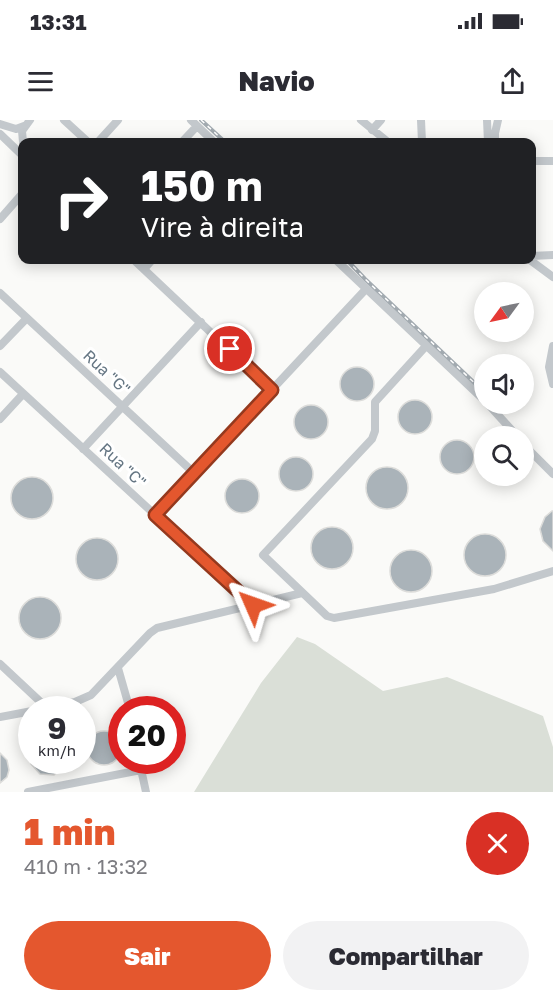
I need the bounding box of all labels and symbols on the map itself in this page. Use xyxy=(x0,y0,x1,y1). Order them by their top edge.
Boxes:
north arrow xyxy=(474,282,534,342)
pin xyxy=(204,323,255,374)
street label: Rua "G" xyxy=(79,345,135,399)
street label: Rua "C" xyxy=(95,438,151,492)
position arrow xyxy=(221,573,285,637)
speed limit sign: 20 xyxy=(108,696,186,774)

